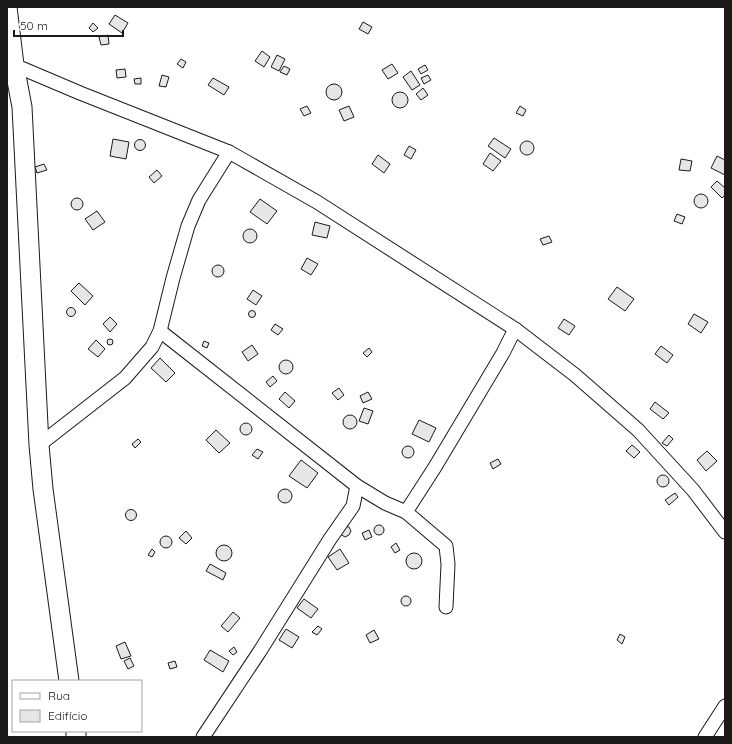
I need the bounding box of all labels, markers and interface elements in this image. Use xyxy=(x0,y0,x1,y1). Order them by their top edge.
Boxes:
scale bar xyxy=(14,12,123,38)
text: 50 m xyxy=(20,18,48,33)
legend xyxy=(12,680,142,732)
text: Rua xyxy=(48,688,70,703)
text: Edifício xyxy=(48,708,88,723)

